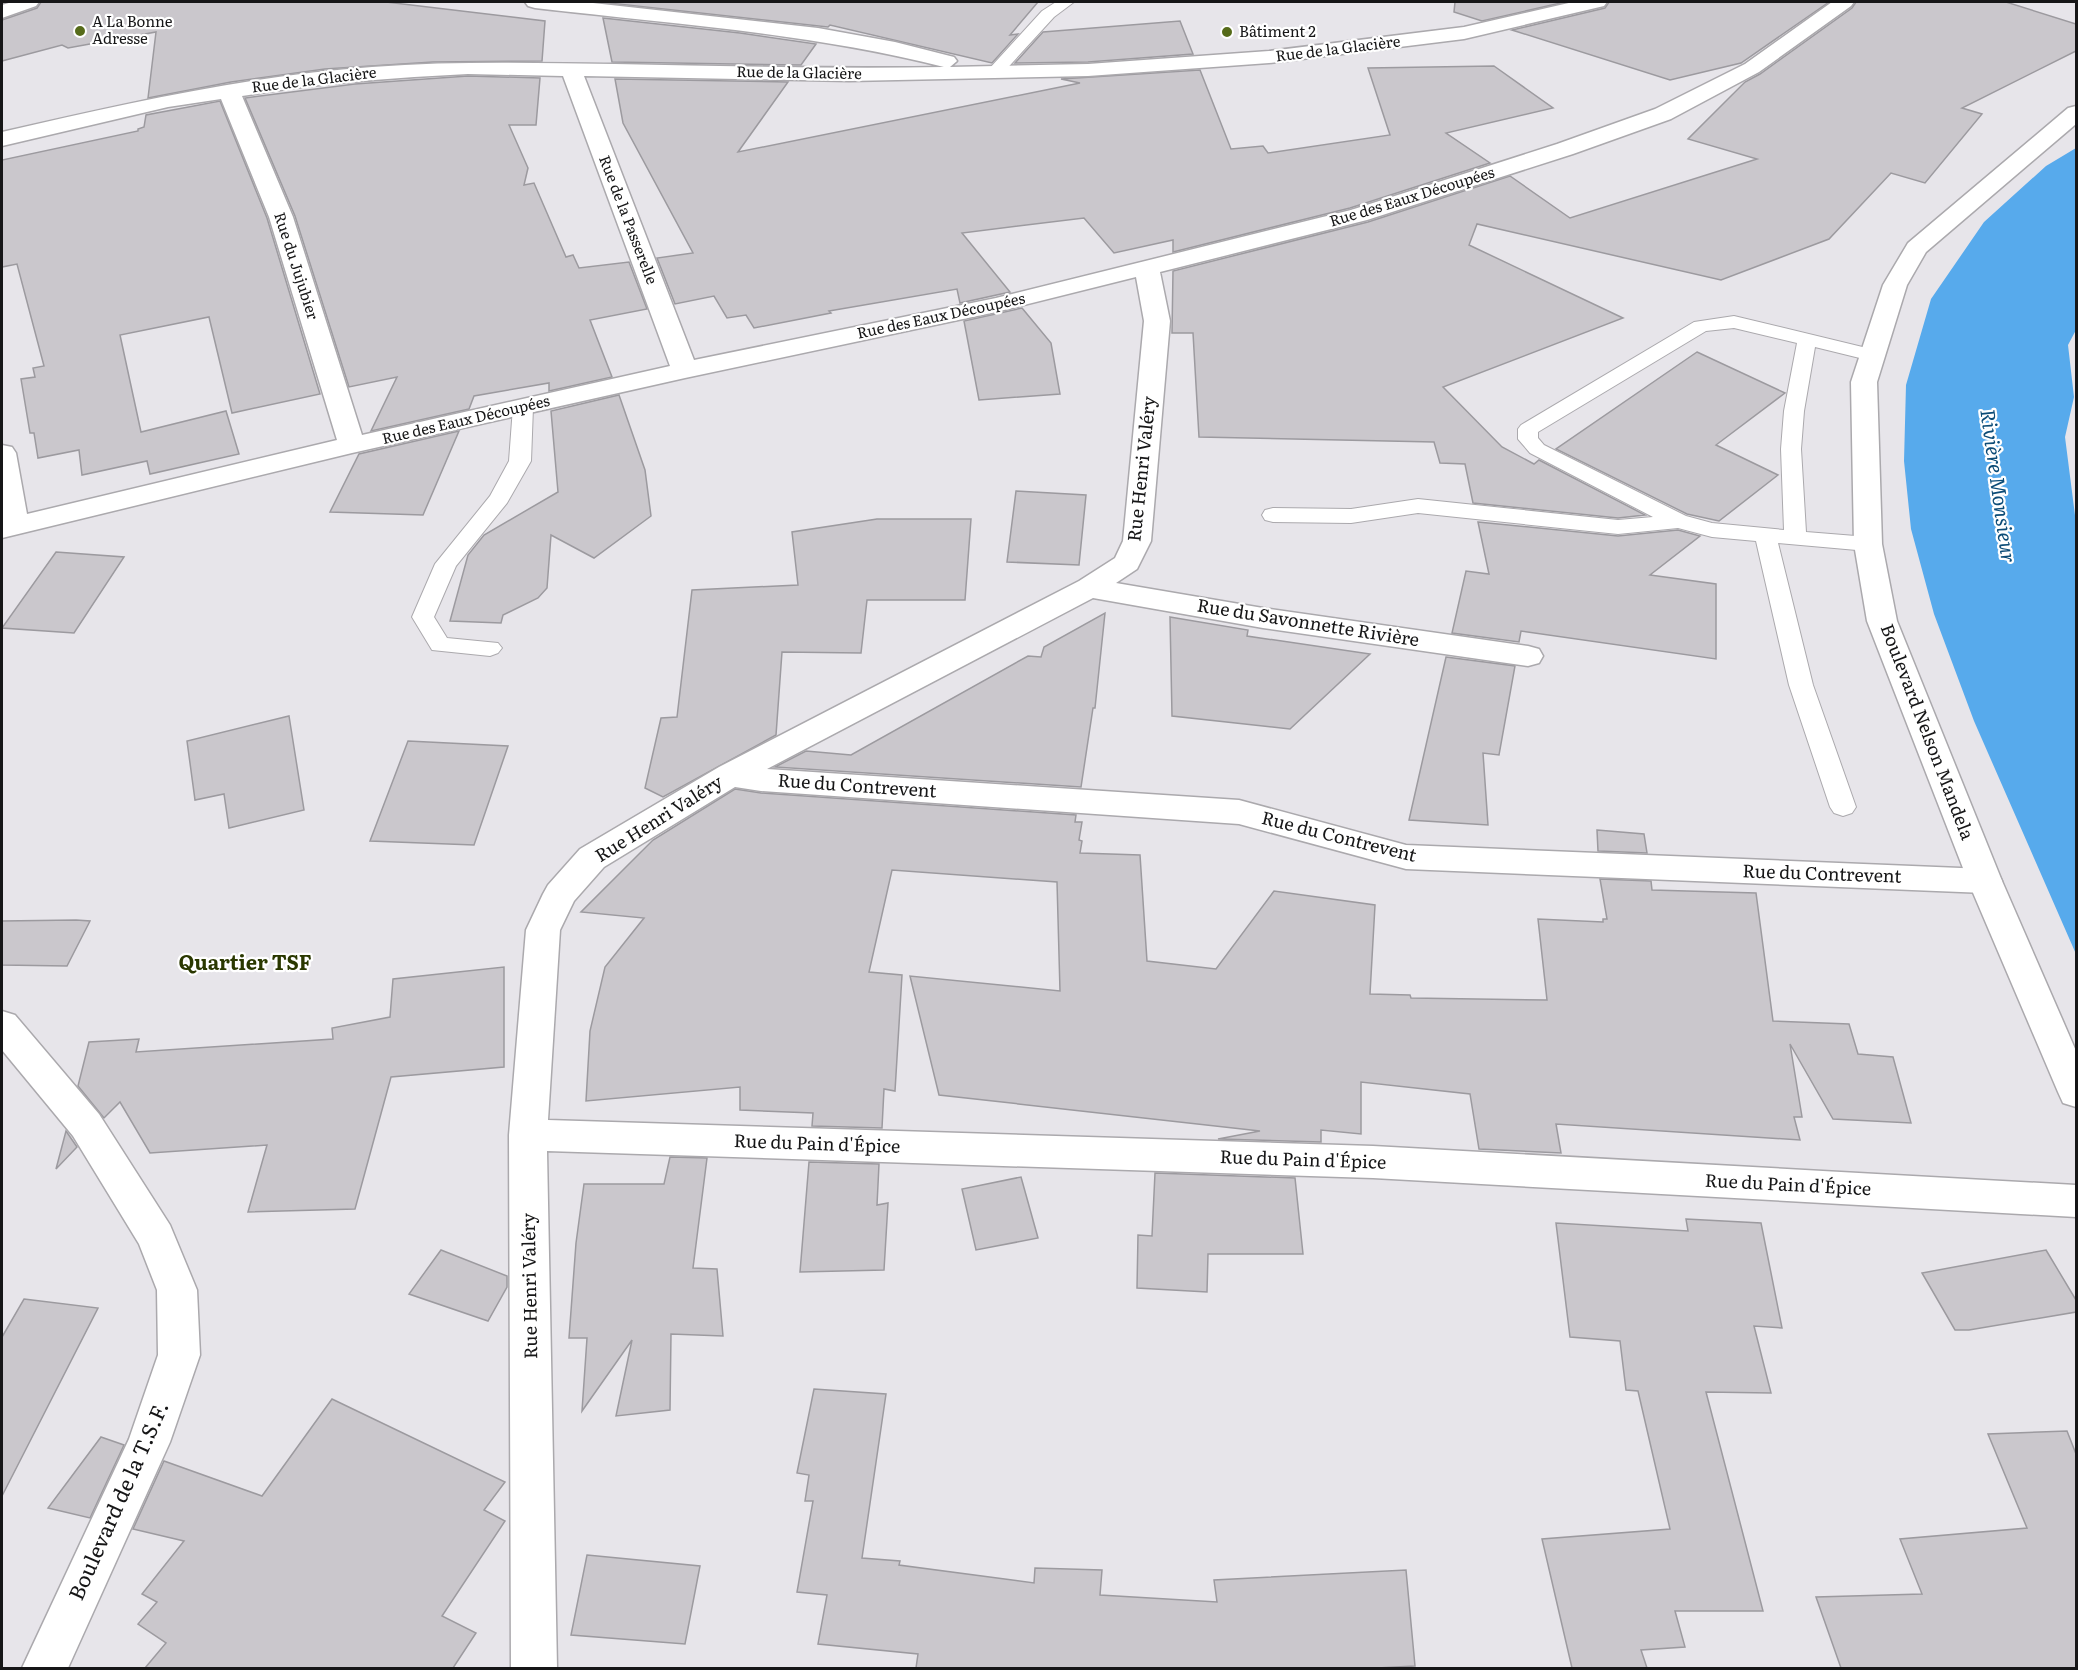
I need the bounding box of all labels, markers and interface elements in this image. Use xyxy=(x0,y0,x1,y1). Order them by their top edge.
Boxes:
place label: A La Bonne Adresse xyxy=(92,9,173,49)
place label: Bâtiment 2 xyxy=(1239,19,1316,42)
marker: A La Bonne Adresse xyxy=(73,24,87,38)
marker: Bâtiment 2 xyxy=(1220,25,1234,39)
street label: Rue de la Glacière xyxy=(1274,28,1402,67)
street label: Rue de la Glacière xyxy=(250,59,378,98)
street label: Rue de la Glacière xyxy=(736,59,862,84)
street label: Rue de la Passerelle xyxy=(594,151,665,288)
street label: Rue des Eaux Découpées xyxy=(1326,159,1497,232)
street label: Rue du Jujubier xyxy=(269,209,326,322)
street label: Rue des Eaux Découpées xyxy=(854,285,1027,344)
street label: Rue des Eaux Découpées xyxy=(380,388,552,449)
street label: Rue Henri Valéry xyxy=(1119,394,1162,543)
water label: Rivière Monsieur xyxy=(1974,407,2026,564)
street label: Rue du Savonnette Rivière xyxy=(1195,591,1421,652)
street label: Boulevard Nelson Mandela xyxy=(1875,620,1982,844)
street label: Rue du Contrevent xyxy=(777,765,938,804)
street label: Rue Henri Valéry xyxy=(589,767,728,868)
street label: Rue du Contrevent xyxy=(1259,803,1420,868)
street label: Rue du Contrevent xyxy=(1742,856,1903,889)
district label: Quartier TSF xyxy=(178,946,312,976)
street label: Rue du Pain d'Épice xyxy=(733,1126,901,1159)
street label: Rue du Pain d'Épice xyxy=(1219,1142,1387,1175)
street label: Rue du Pain d'Épice xyxy=(1704,1166,1872,1201)
street label: Rue Henri Valéry xyxy=(514,1212,543,1359)
street label: Boulevard de la T.S.F. xyxy=(59,1395,175,1605)

